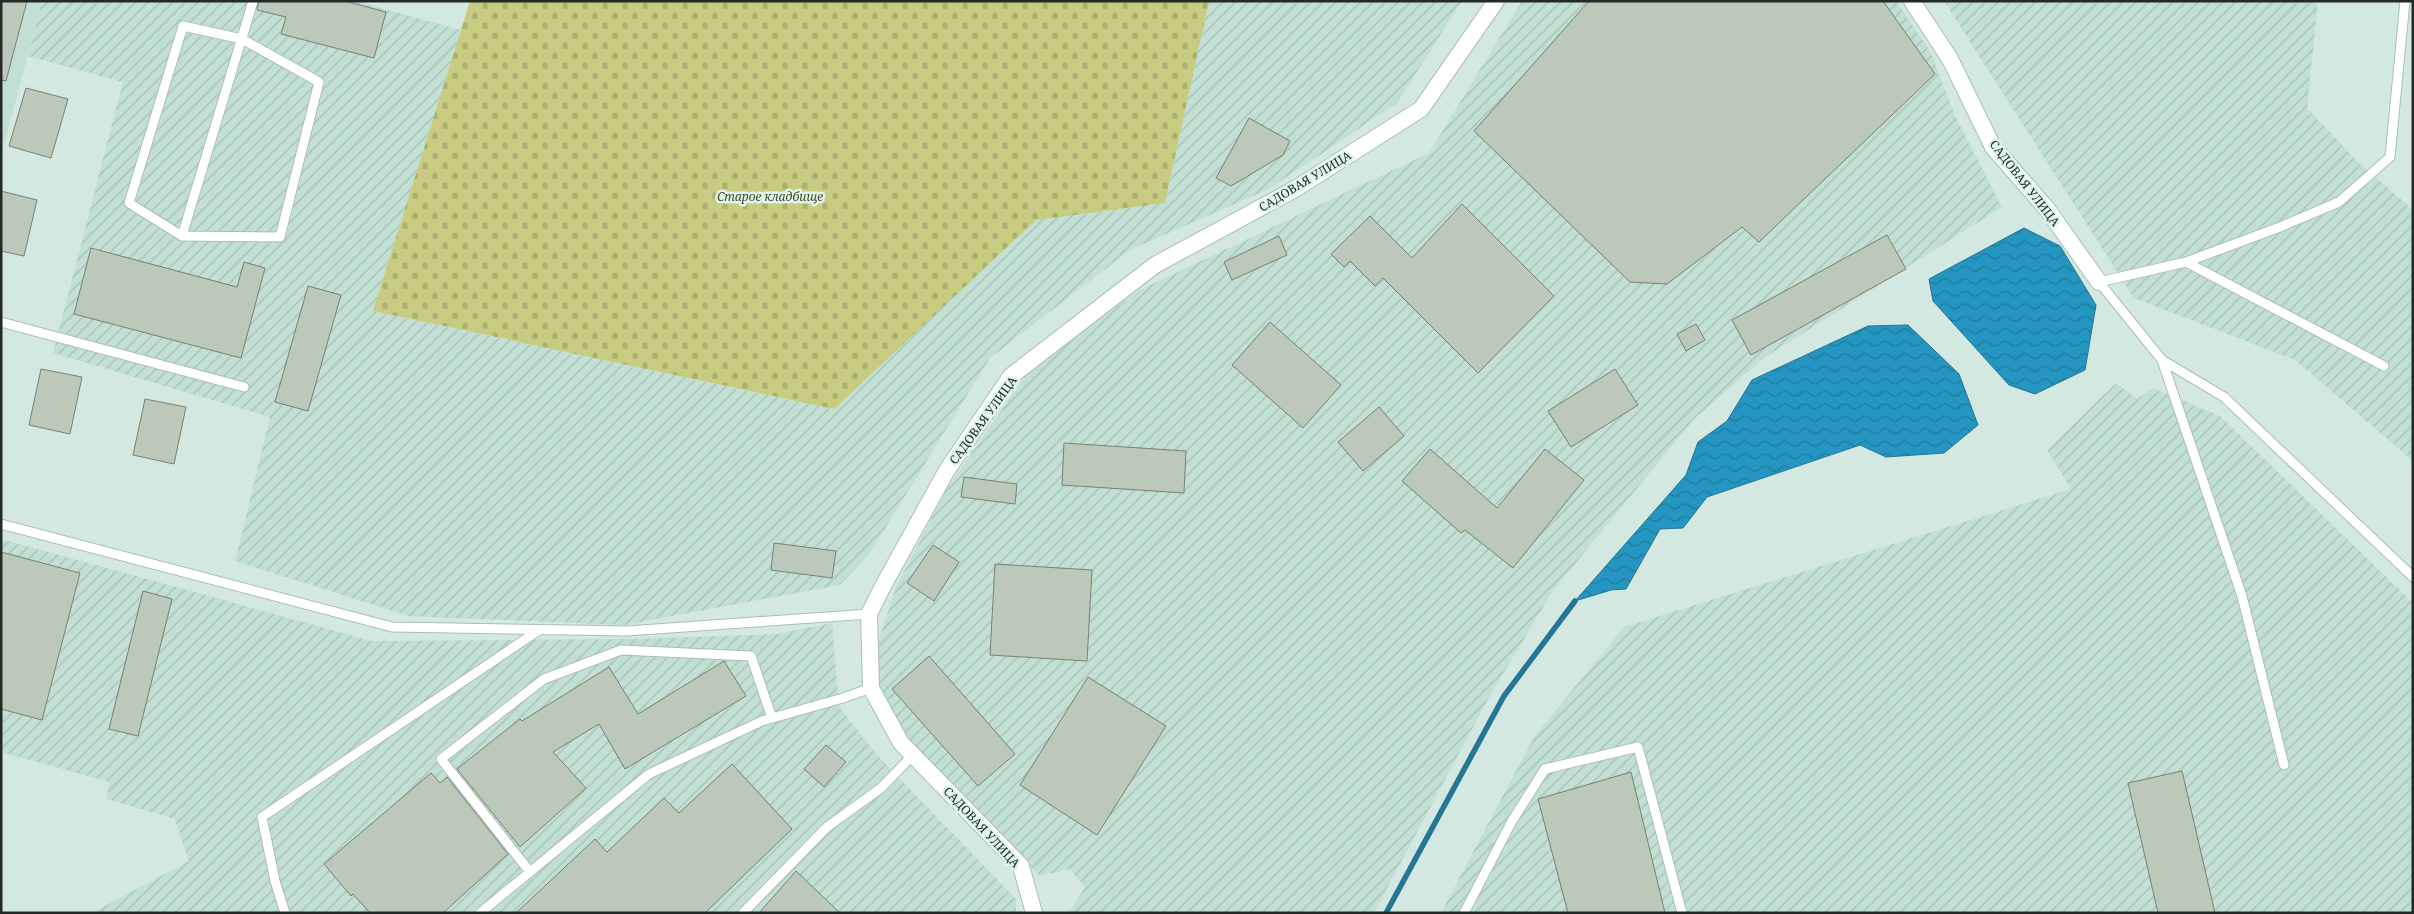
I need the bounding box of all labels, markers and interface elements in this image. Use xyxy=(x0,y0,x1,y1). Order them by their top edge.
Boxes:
street label: САДОВАЯ УЛИЦА xyxy=(1986,136,2064,230)
street label: САДОВАЯ УЛИЦА xyxy=(1256,146,1355,215)
park label: Старое кладбище xyxy=(717,188,823,205)
street label: САДОВАЯ УЛИЦА xyxy=(945,372,1021,468)
street label: САДОВАЯ УЛИЦА xyxy=(940,783,1024,872)

